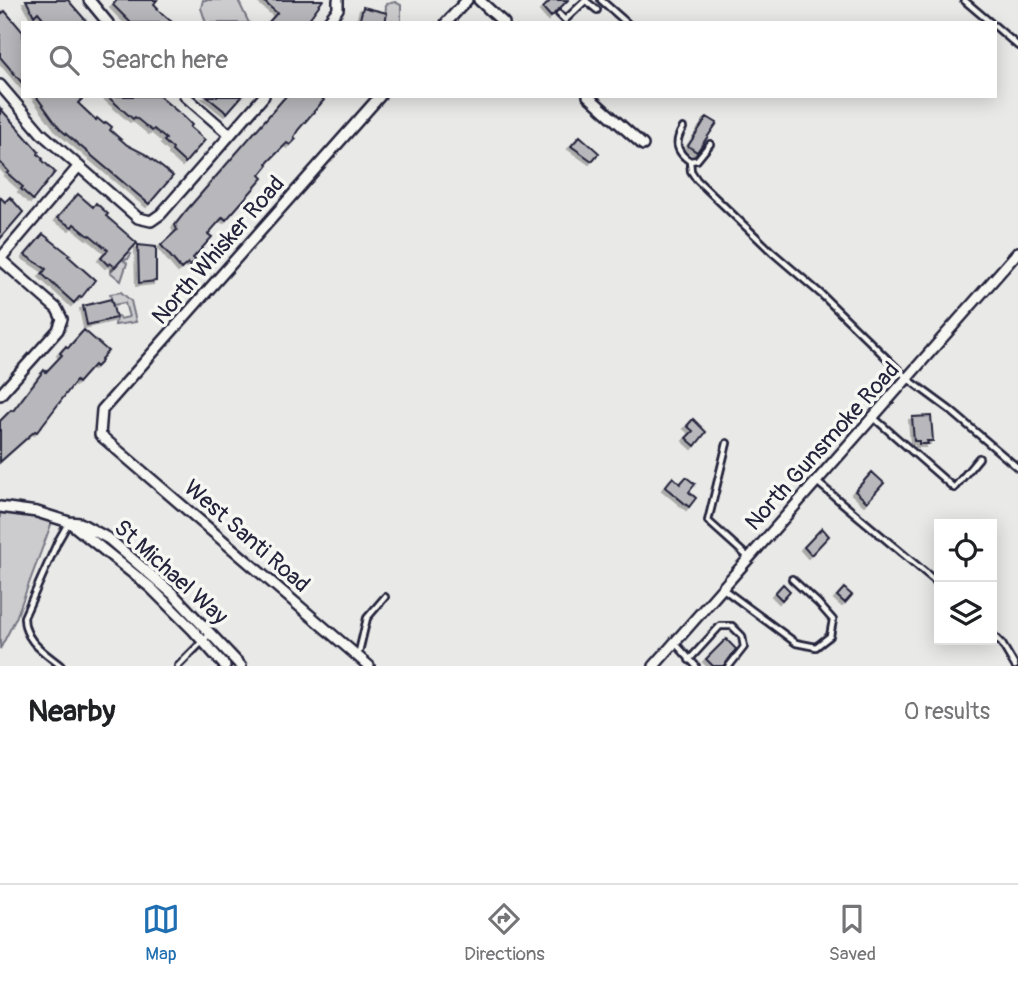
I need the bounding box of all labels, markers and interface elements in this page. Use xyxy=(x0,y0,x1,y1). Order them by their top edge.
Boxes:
search box xyxy=(21,21,997,98)
icon: search xyxy=(45,41,83,79)
text: Search here xyxy=(101,44,228,76)
street label: North Whisker Road xyxy=(145,170,291,330)
street label: North Gunsmoke Road xyxy=(739,356,905,536)
street label: West Santi Road xyxy=(178,473,316,599)
street label: St Michael Way xyxy=(108,513,234,631)
map controls xyxy=(934,519,997,645)
button: locate xyxy=(934,519,997,582)
button: layers xyxy=(934,582,997,645)
text: Nearby xyxy=(28,693,115,730)
text: 0 results xyxy=(904,697,990,726)
tab: Map xyxy=(142,900,180,966)
tab: Directions xyxy=(464,900,545,966)
tab: Saved xyxy=(829,900,876,966)

